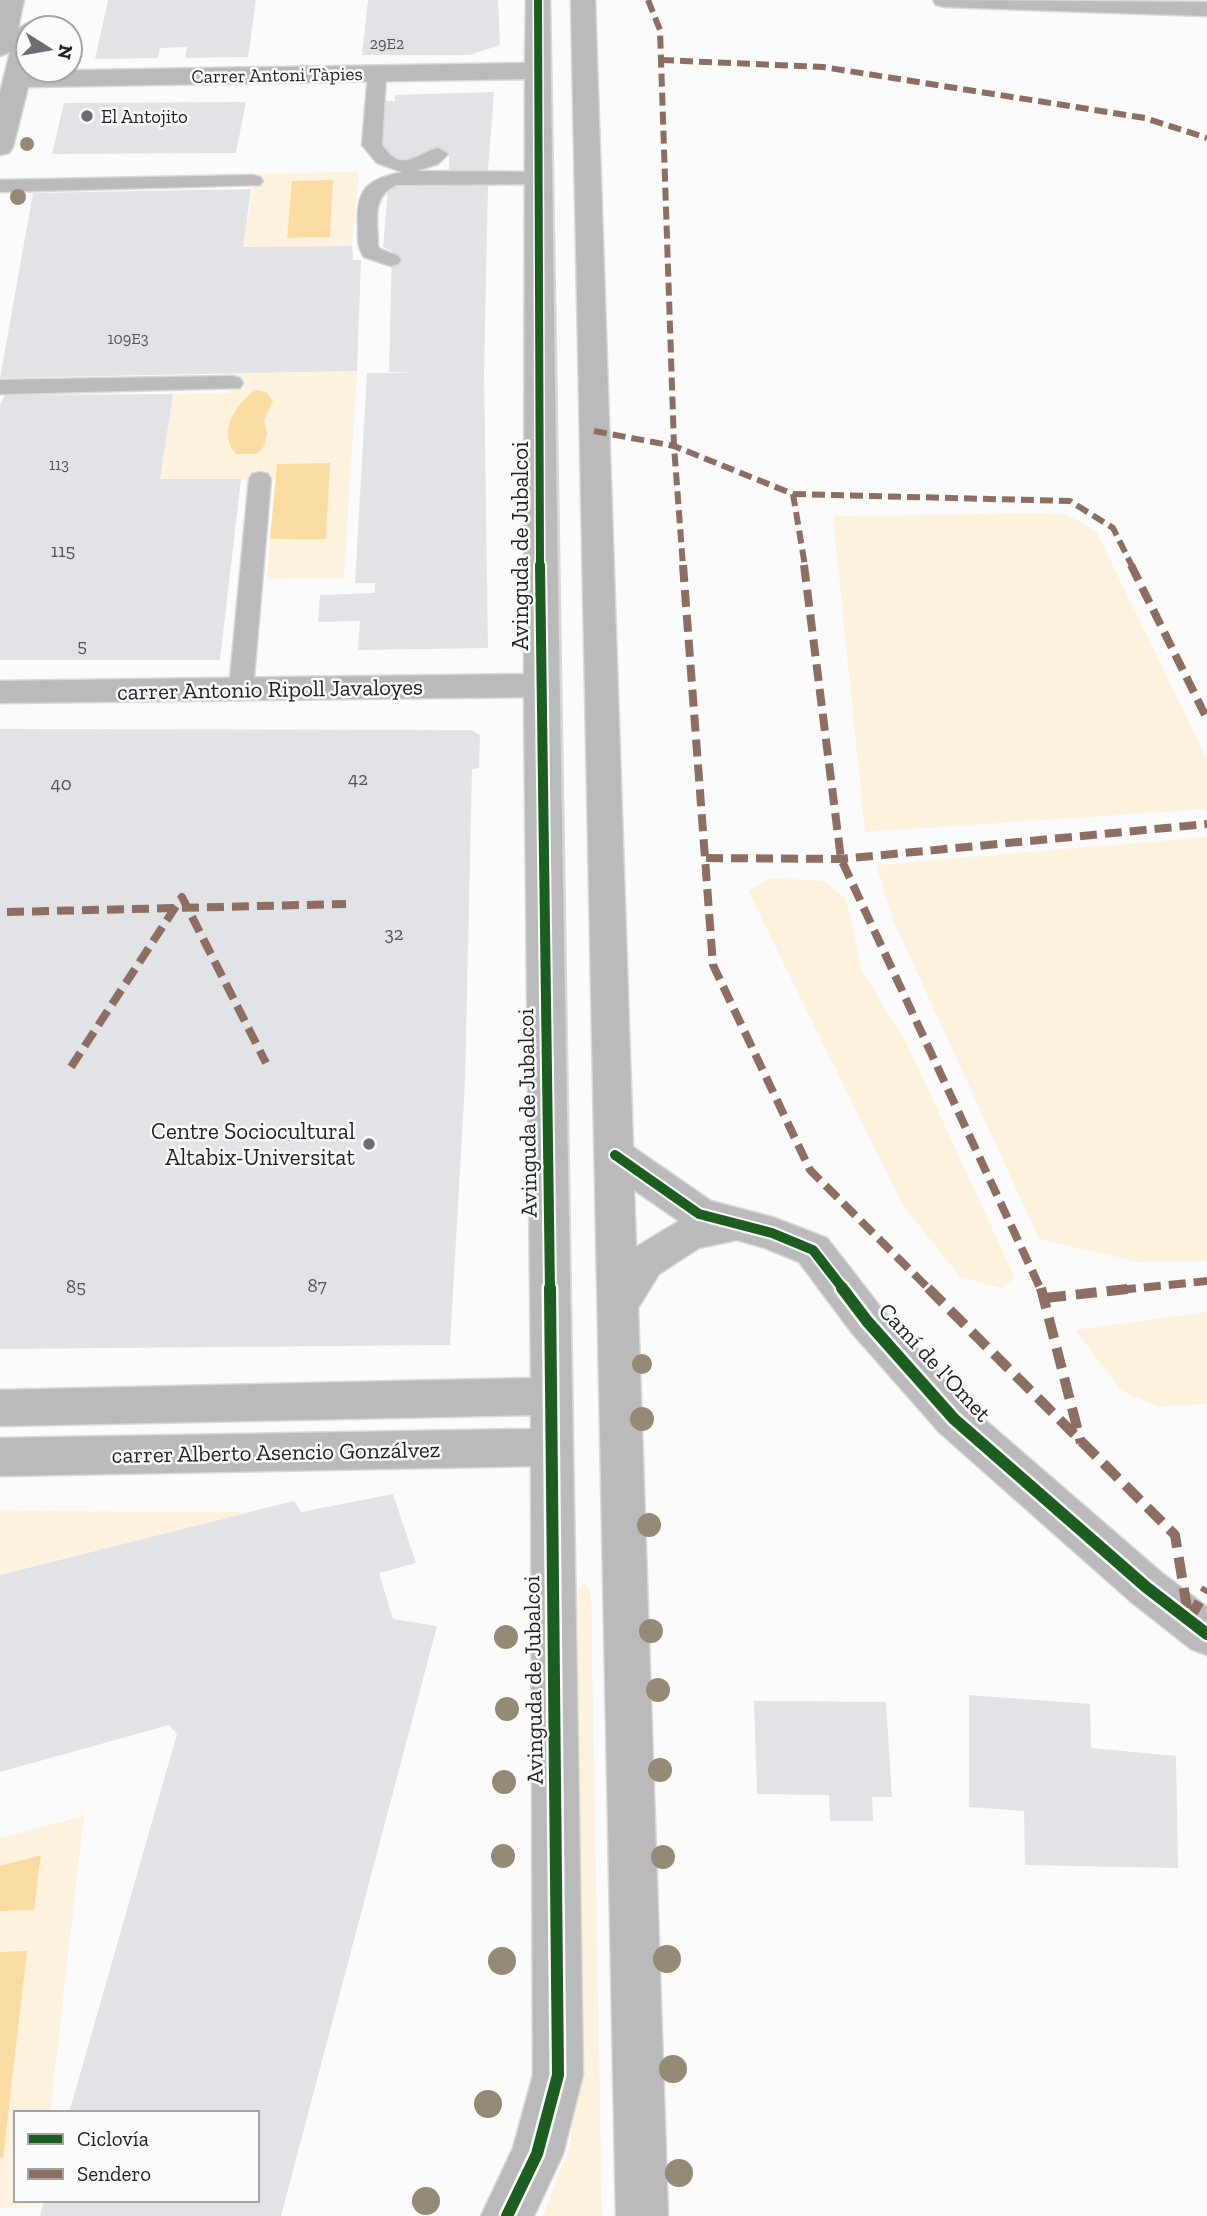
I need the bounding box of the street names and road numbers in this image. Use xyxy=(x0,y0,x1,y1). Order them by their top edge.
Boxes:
street label: Carrer Antoni Tàpies xyxy=(191,62,363,88)
street label: Avinguda de Jubalcoi xyxy=(506,441,534,651)
street label: carrer Antonio Ripoll Javaloyes xyxy=(117,672,423,706)
street label: Avinguda de Jubalcoi xyxy=(511,1008,543,1218)
street label: Camí de l'Omet xyxy=(873,1297,998,1428)
street label: carrer Alberto Asencio Gonzálvez xyxy=(111,1435,441,1469)
street label: Avinguda de Jubalcoi xyxy=(517,1575,549,1785)

